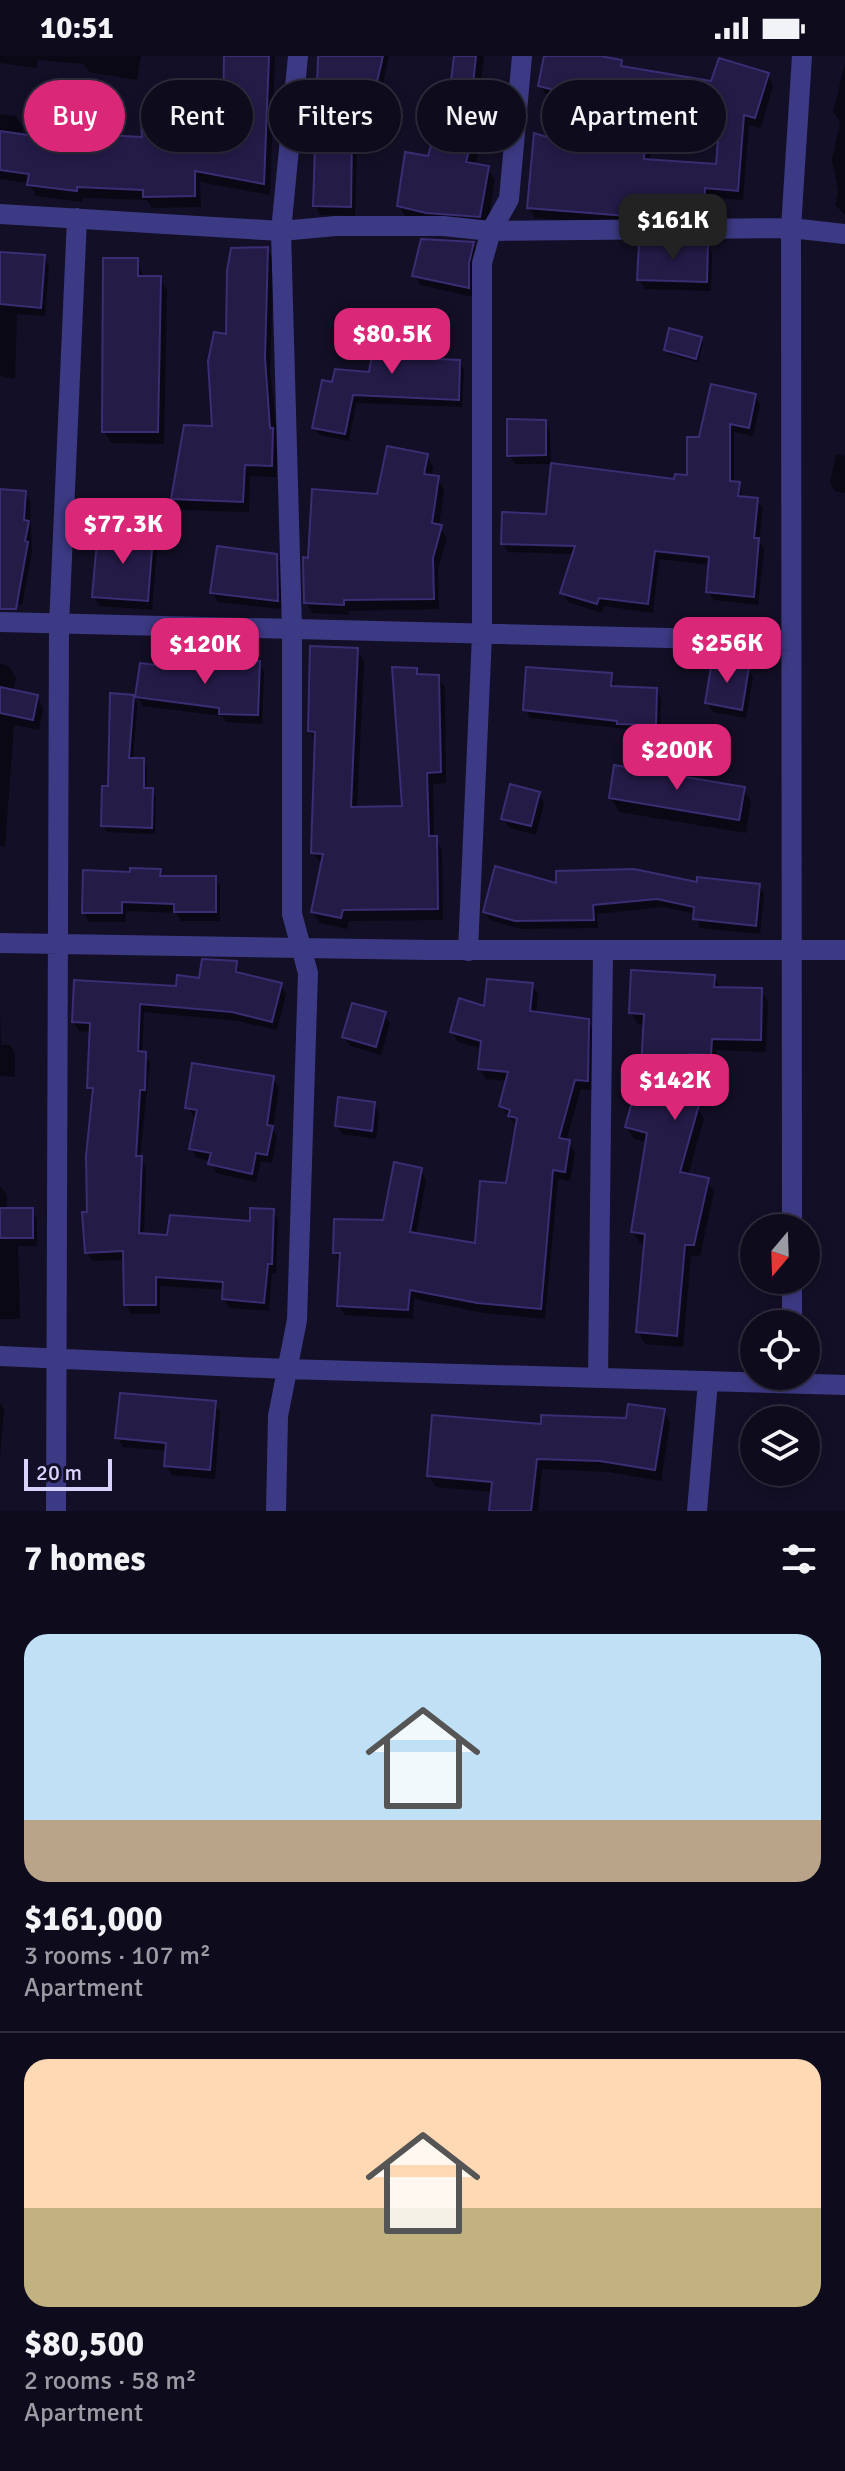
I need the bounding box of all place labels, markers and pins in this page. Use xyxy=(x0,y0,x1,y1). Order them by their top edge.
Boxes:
pin: $161K xyxy=(617,194,729,262)
pin: $80.5K xyxy=(327,308,457,376)
pin: $77.3K xyxy=(58,498,188,566)
pin: $256K xyxy=(671,617,783,685)
pin: $120K xyxy=(149,618,261,686)
pin: $200K xyxy=(621,724,733,792)
pin: $142K xyxy=(619,1054,731,1122)

